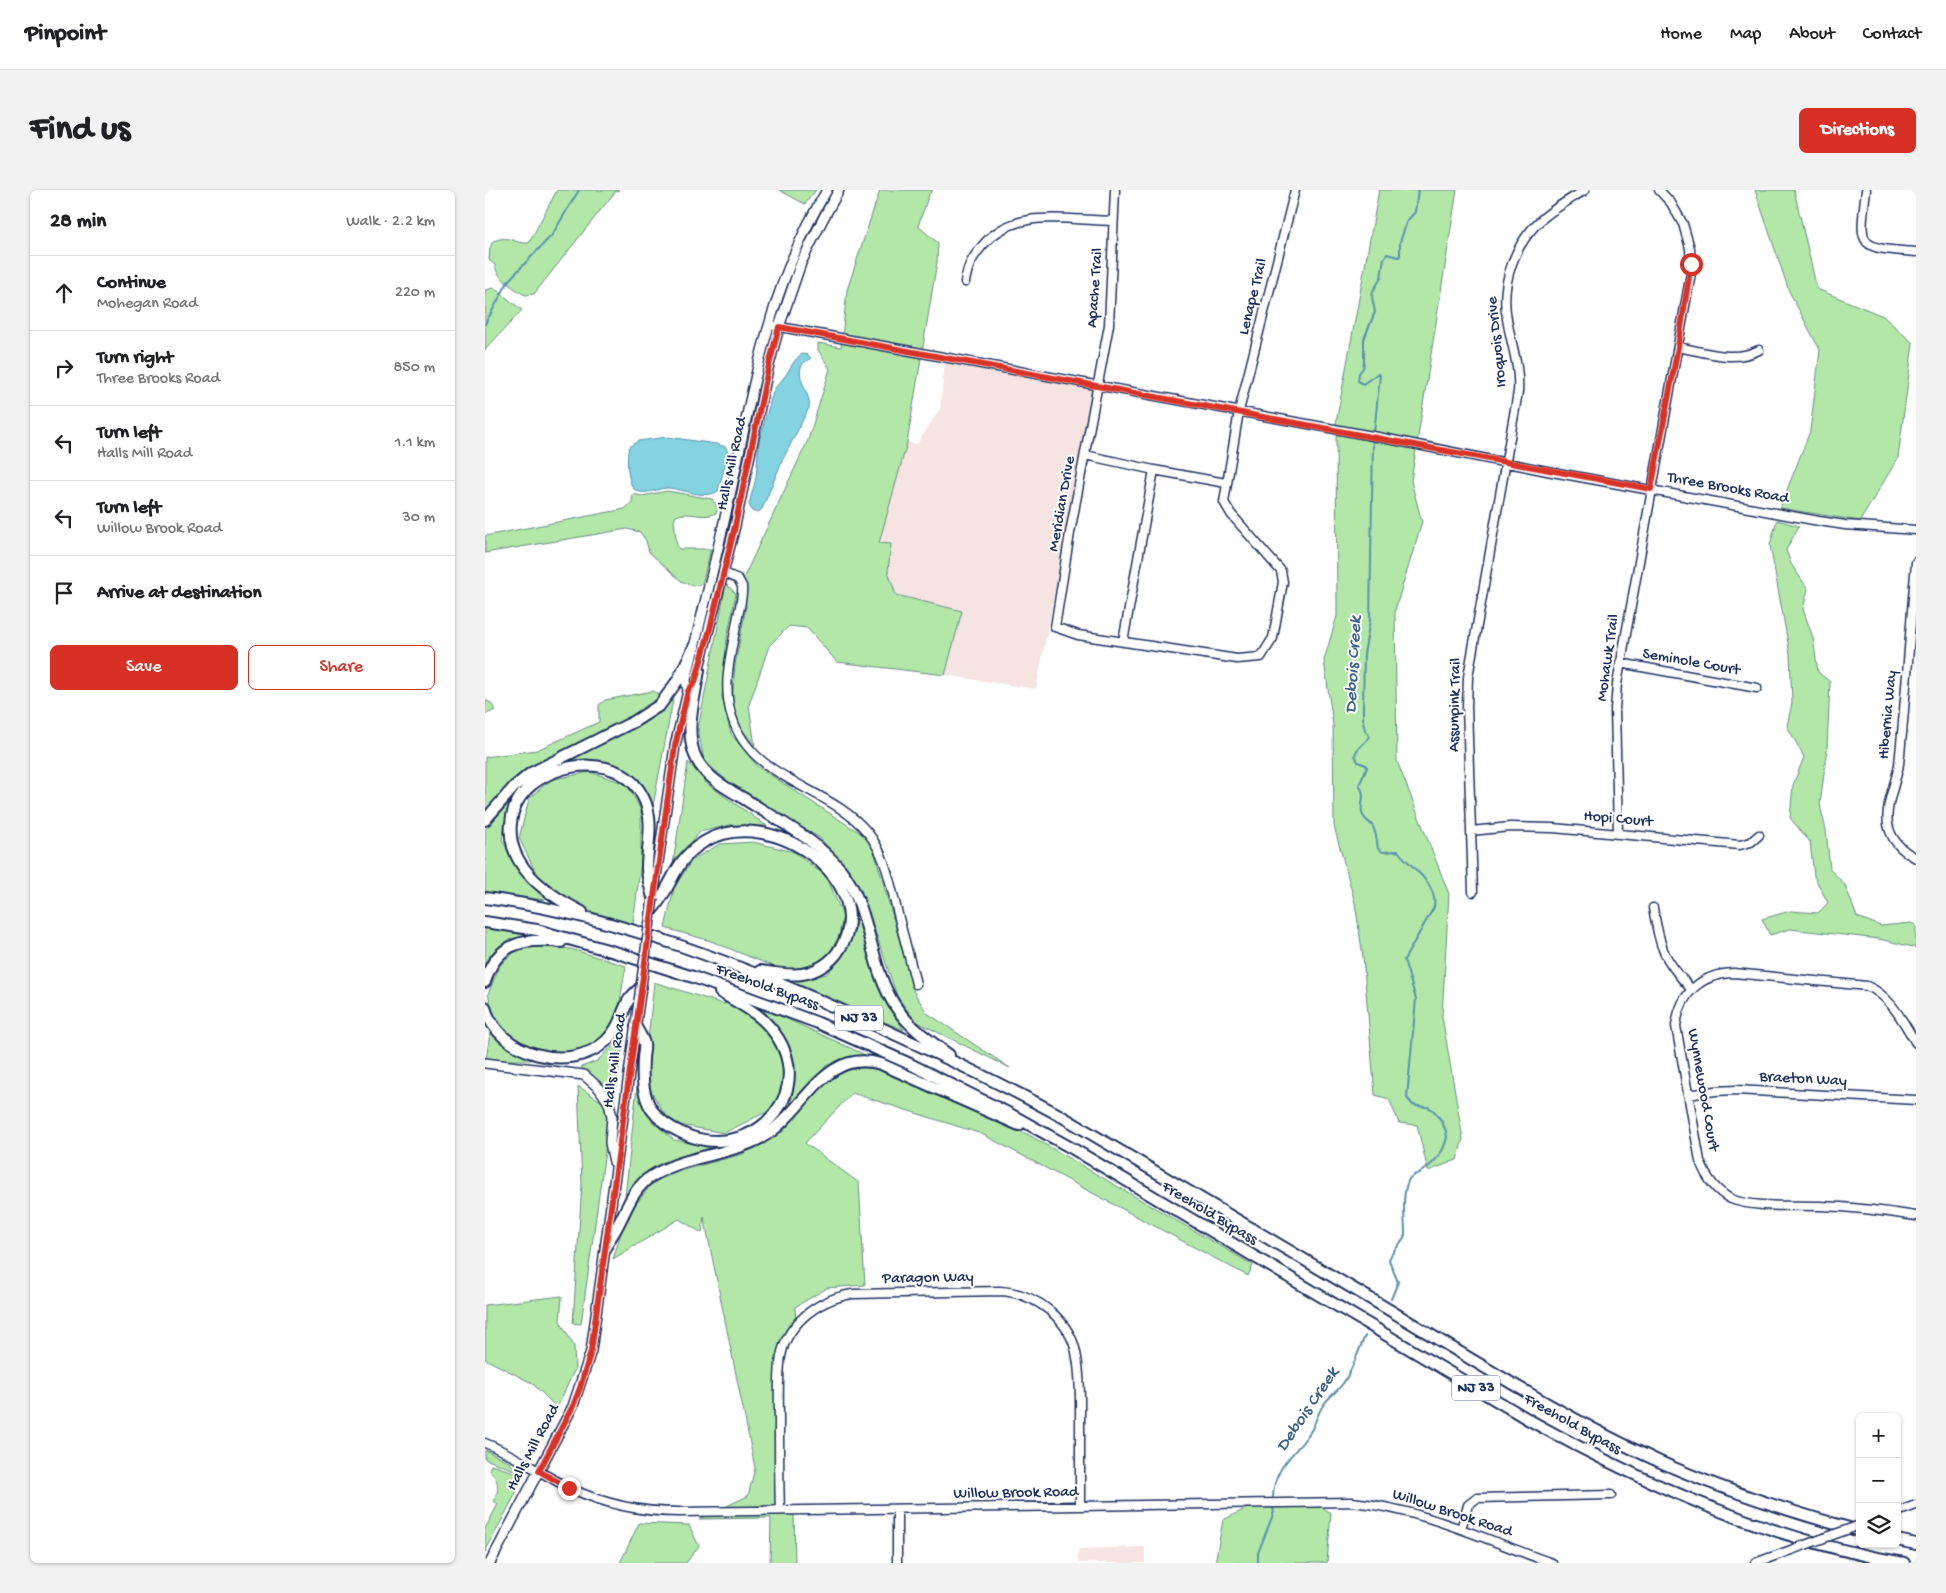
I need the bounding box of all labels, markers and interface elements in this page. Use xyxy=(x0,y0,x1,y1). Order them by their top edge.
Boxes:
text: Pinpoint xyxy=(25,20,106,49)
text: Home xyxy=(1660,24,1702,45)
text: Map xyxy=(1730,24,1761,45)
text: About xyxy=(1789,24,1835,45)
text: Contact xyxy=(1863,24,1921,45)
button: Directions xyxy=(1799,108,1916,153)
text: Find us xyxy=(30,110,130,151)
text: 28 min xyxy=(50,210,106,235)
text: Walk · 2.2 km xyxy=(346,213,435,232)
street label: Apache Trail xyxy=(1084,247,1108,329)
route start xyxy=(1680,253,1703,276)
street label: Lenape Trail xyxy=(1235,257,1273,337)
text: Continue xyxy=(97,272,166,295)
icon: ahead xyxy=(50,279,78,307)
text: 220 m xyxy=(395,284,435,303)
text: Mohegan Road xyxy=(97,295,198,314)
street label: Iroquois Drive xyxy=(1484,295,1512,388)
text: Turn right xyxy=(97,347,173,370)
icon: right xyxy=(50,354,78,382)
text: 850 m xyxy=(394,359,435,378)
text: Three Brooks Road xyxy=(97,370,220,389)
street label: Halls Mill Road xyxy=(714,414,753,512)
text: Turn left xyxy=(97,422,161,445)
icon: left xyxy=(50,429,78,457)
text: 1.1 km xyxy=(395,434,435,453)
text: Halls Mill Road xyxy=(97,445,192,464)
street label: Meridian Drive xyxy=(1045,454,1081,553)
street label: Three Brooks Road xyxy=(1665,469,1792,509)
text: Turn left xyxy=(97,497,161,520)
icon: left xyxy=(50,504,78,532)
text: 30 m xyxy=(402,509,435,528)
text: Willow Brook Road xyxy=(97,520,222,539)
icon: arrive xyxy=(50,579,78,607)
text: Arrive at destination xyxy=(97,582,261,605)
street label: Mohawk Trail xyxy=(1593,613,1625,703)
water label: Debois Creek xyxy=(1341,614,1367,714)
button: Save xyxy=(50,645,238,690)
button: Share xyxy=(248,645,435,690)
street label: Seminole Court xyxy=(1641,645,1743,681)
street label: Assunpink Trail xyxy=(1446,658,1466,752)
street label: Hibernia Way xyxy=(1876,670,1902,760)
street label: Hopi Court xyxy=(1583,808,1655,833)
street label: Freehold Bypass xyxy=(712,960,822,1016)
road number: NJ 33 xyxy=(835,1006,883,1030)
street label: Halls Mill Road xyxy=(600,1011,632,1109)
street label: Wynnewood Court xyxy=(1682,1027,1722,1154)
street label: Braeton Way xyxy=(1758,1068,1847,1092)
street label: Freehold Bypass xyxy=(1157,1177,1261,1251)
street label: Paragon Way xyxy=(881,1269,974,1289)
water label: Debois Creek xyxy=(1272,1362,1345,1456)
road number: NJ 33 xyxy=(1452,1376,1500,1400)
street label: Freehold Bypass xyxy=(1519,1390,1625,1460)
street label: Halls Mill Road xyxy=(503,1400,565,1494)
map controls xyxy=(1856,1413,1901,1548)
button: + xyxy=(1856,1413,1901,1458)
button: − xyxy=(1856,1458,1901,1503)
route end xyxy=(558,1477,581,1500)
street label: Willow Brook Road xyxy=(953,1483,1080,1505)
street label: Willow Brook Road xyxy=(1390,1486,1516,1543)
button: layers xyxy=(1856,1503,1901,1548)

